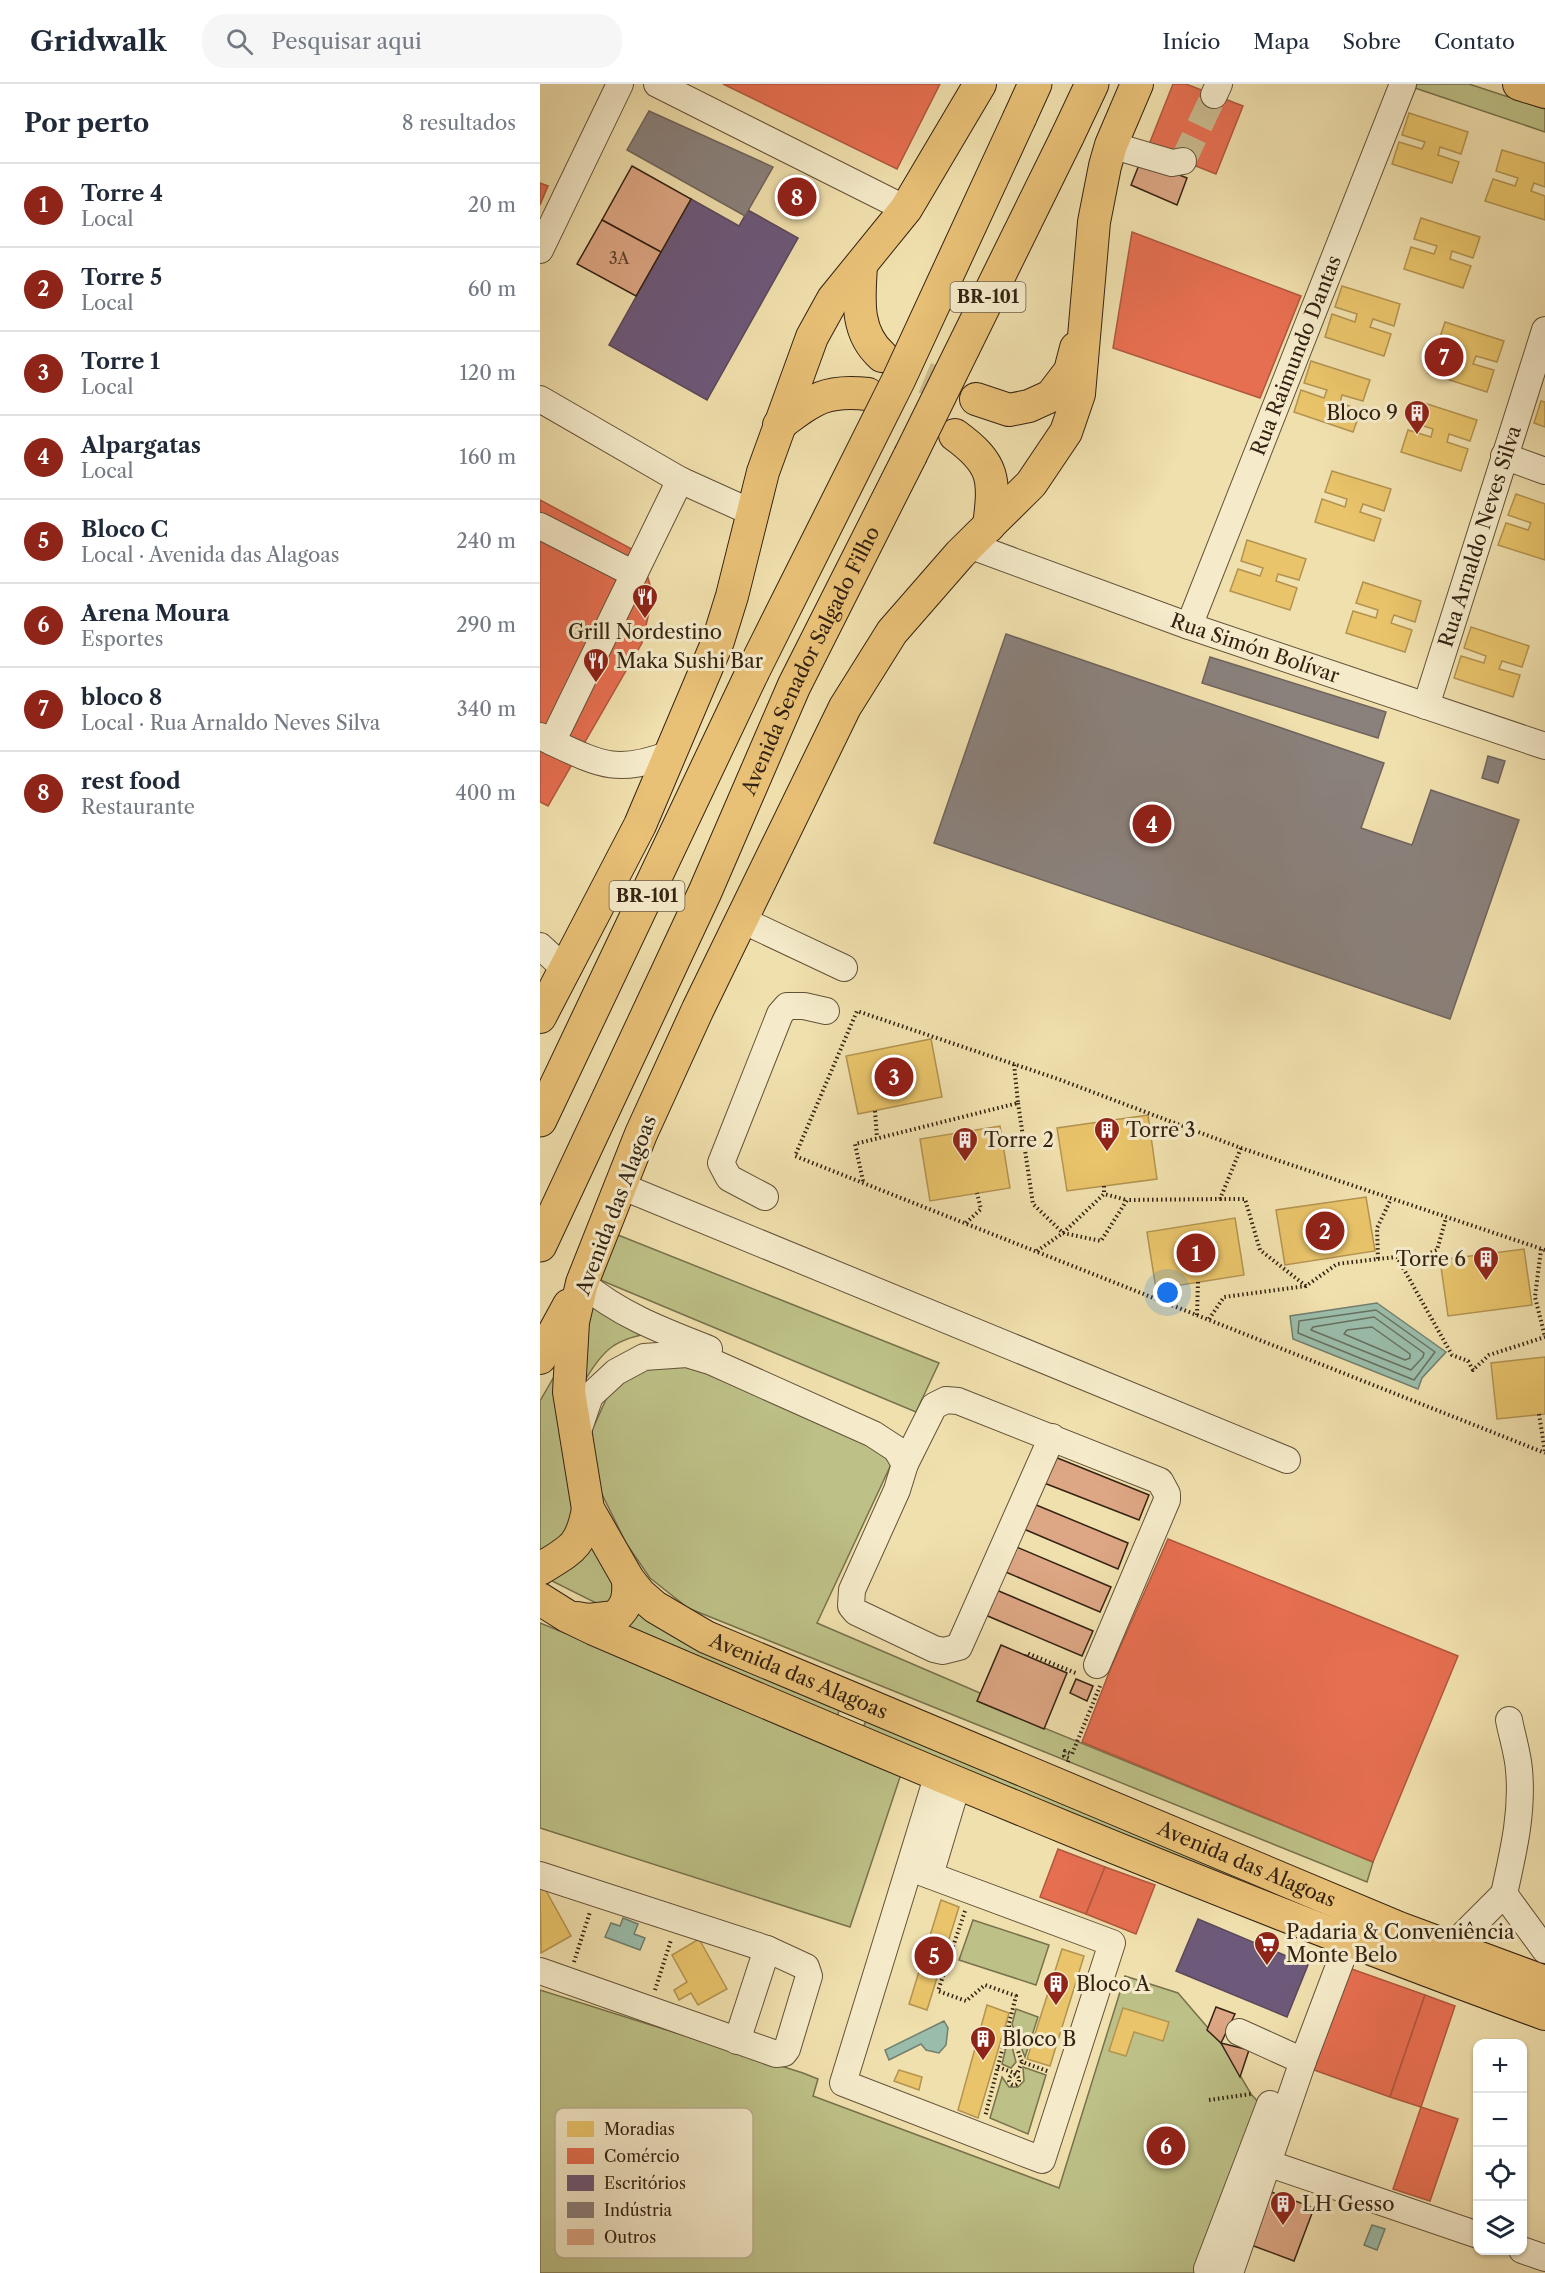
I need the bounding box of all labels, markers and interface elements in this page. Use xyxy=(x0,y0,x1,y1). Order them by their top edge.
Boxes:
search box xyxy=(202,14,622,68)
text: Gridwalk xyxy=(30,24,166,58)
icon: search xyxy=(223,25,256,58)
text: Pesquisar aqui xyxy=(271,28,422,55)
text: Início xyxy=(1163,29,1220,54)
text: Mapa xyxy=(1253,29,1310,54)
text: Sobre xyxy=(1343,29,1401,54)
text: Contato xyxy=(1434,29,1515,54)
text: Por perto xyxy=(24,107,149,139)
text: 8 resultados xyxy=(402,111,516,135)
pin: 8 xyxy=(778,174,816,220)
text: Torre 4 xyxy=(81,180,163,207)
text: 1 xyxy=(39,193,48,217)
text: 20 m xyxy=(468,193,516,217)
text: Local xyxy=(81,207,133,231)
house number: 3A xyxy=(609,248,630,268)
street label: Rua Raimundo Dantas xyxy=(1246,252,1346,459)
text: Torre 5 xyxy=(81,264,162,291)
text: 2 xyxy=(38,277,49,301)
text: 60 m xyxy=(468,277,516,301)
road number: BR-101 xyxy=(950,282,1026,312)
text: Local xyxy=(81,291,133,315)
pin: 7 xyxy=(1424,334,1464,380)
text: Torre 1 xyxy=(81,348,160,375)
text: 3 xyxy=(38,361,49,385)
text: 120 m xyxy=(459,361,516,385)
text: Local xyxy=(81,375,133,399)
building icon: Bloco 9 xyxy=(1402,398,1432,436)
place label: Bloco 9 xyxy=(1326,401,1398,425)
street label: Rua Arnaldo Neves Silva xyxy=(1433,422,1526,650)
text: Alpargatas xyxy=(81,432,201,459)
text: 4 xyxy=(38,445,49,469)
text: 160 m xyxy=(459,445,516,469)
text: Local xyxy=(81,459,133,483)
text: Bloco C xyxy=(81,516,168,543)
street label: Avenida Senador Salgado Filho xyxy=(736,522,885,799)
text: 5 xyxy=(38,529,49,553)
text: 240 m xyxy=(456,529,516,553)
text: Local · Avenida das Alagoas xyxy=(81,543,340,567)
restaurant icon: Grill Nordestino xyxy=(630,582,660,620)
text: Arena Moura xyxy=(81,600,229,627)
street label: Rua Simón Bolívar xyxy=(1167,608,1343,688)
text: 6 xyxy=(38,613,49,637)
text: 290 m xyxy=(456,613,516,637)
place label: Grill Nordestino xyxy=(568,620,722,644)
text: Esportes xyxy=(81,627,164,651)
restaurant icon: Maka Sushi Bar xyxy=(581,646,611,684)
place label: Maka Sushi Bar xyxy=(616,649,764,673)
text: bloco 8 xyxy=(81,684,162,711)
text: 7 xyxy=(38,697,49,721)
text: 340 m xyxy=(457,697,516,721)
text: Local · Rua Arnaldo Neves Silva xyxy=(81,711,380,735)
text: rest food xyxy=(81,768,181,795)
text: 8 xyxy=(37,781,50,805)
text: 400 m xyxy=(455,781,516,805)
text: Restaurante xyxy=(81,795,195,819)
pin: 4 xyxy=(1132,802,1172,846)
road number: BR-101 xyxy=(610,881,684,911)
pin: 3 xyxy=(874,1054,914,1100)
street label: Avenida das Alagoas xyxy=(570,1112,661,1299)
building icon: Torre 3 xyxy=(1092,1115,1122,1153)
place label: Torre 3 xyxy=(1126,1118,1195,1142)
building icon: Torre 2 xyxy=(950,1125,980,1163)
place label: Torre 2 xyxy=(984,1128,1054,1152)
pin: 2 xyxy=(1306,1208,1344,1254)
pin: 1 xyxy=(1176,1230,1216,1276)
building icon: Torre 6 xyxy=(1471,1244,1501,1282)
place label: Torre 6 xyxy=(1396,1247,1466,1271)
your location xyxy=(1153,1278,1182,1307)
street label: Avenida das Alagoas xyxy=(705,1628,891,1724)
street label: Avenida das Alagoas xyxy=(1153,1816,1339,1912)
place label: Padaria & Conveniência Monte Belo xyxy=(1286,1920,1515,1967)
supermarket icon: Padaria & Conveniência Monte Belo xyxy=(1252,1929,1282,1967)
pin: 5 xyxy=(914,1934,954,1978)
building icon: Bloco A xyxy=(1041,1969,1071,2007)
place label: Bloco A xyxy=(1076,1972,1151,1996)
building icon: Bloco B xyxy=(968,2024,998,2062)
place label: Bloco B xyxy=(1002,2027,1076,2051)
map controls xyxy=(1473,2039,1527,2255)
button: + xyxy=(1473,2039,1527,2093)
button: − xyxy=(1473,2093,1527,2147)
legend xyxy=(555,2108,753,2258)
text: Moradias xyxy=(604,2119,675,2139)
pin: 6 xyxy=(1146,2124,1186,2168)
text: Comércio xyxy=(604,2146,680,2166)
button: locate xyxy=(1473,2147,1527,2201)
text: Escritórios xyxy=(604,2173,686,2193)
building icon: LH Gesso xyxy=(1268,2189,1298,2227)
place label: LH Gesso xyxy=(1302,2192,1395,2216)
text: Indústria xyxy=(604,2200,673,2220)
button: layers xyxy=(1473,2201,1527,2255)
text: Outros xyxy=(604,2227,656,2247)

